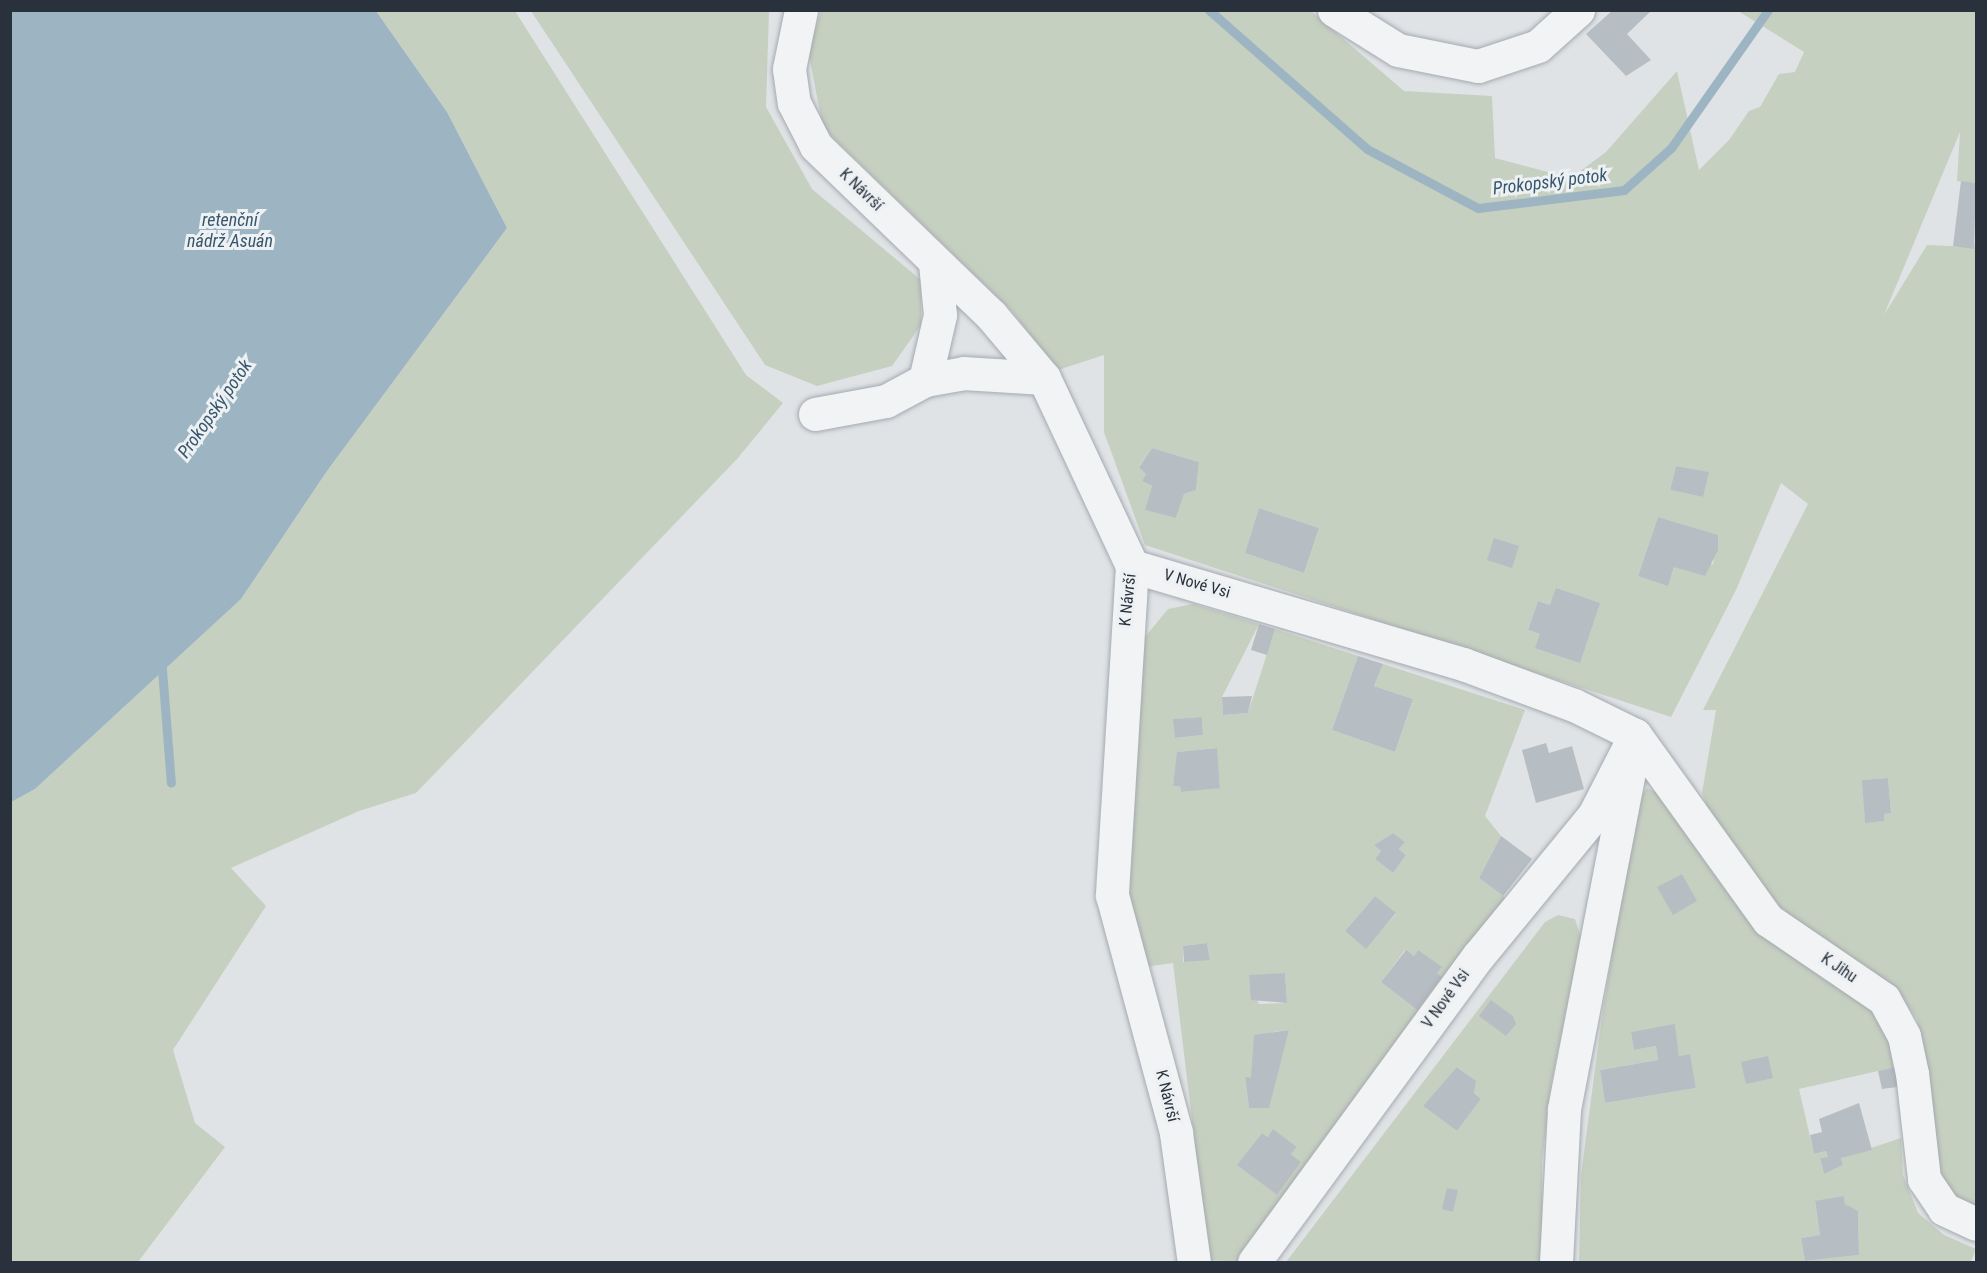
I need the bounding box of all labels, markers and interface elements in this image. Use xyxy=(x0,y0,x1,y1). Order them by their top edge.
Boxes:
water label: Prokopský potok xyxy=(1492,164,1608,200)
street label: K Návrší xyxy=(835,165,887,215)
water label: retenční nádrž Asuán xyxy=(187,210,273,252)
water label: Prokopský potok xyxy=(173,356,257,462)
street label: V Nové Vsi xyxy=(1162,565,1232,603)
street label: K Návrší xyxy=(1116,573,1140,627)
street label: K Jihu xyxy=(1817,949,1861,987)
street label: V Nové Vsi xyxy=(1418,966,1474,1032)
street label: K Návrší xyxy=(1151,1068,1183,1124)

